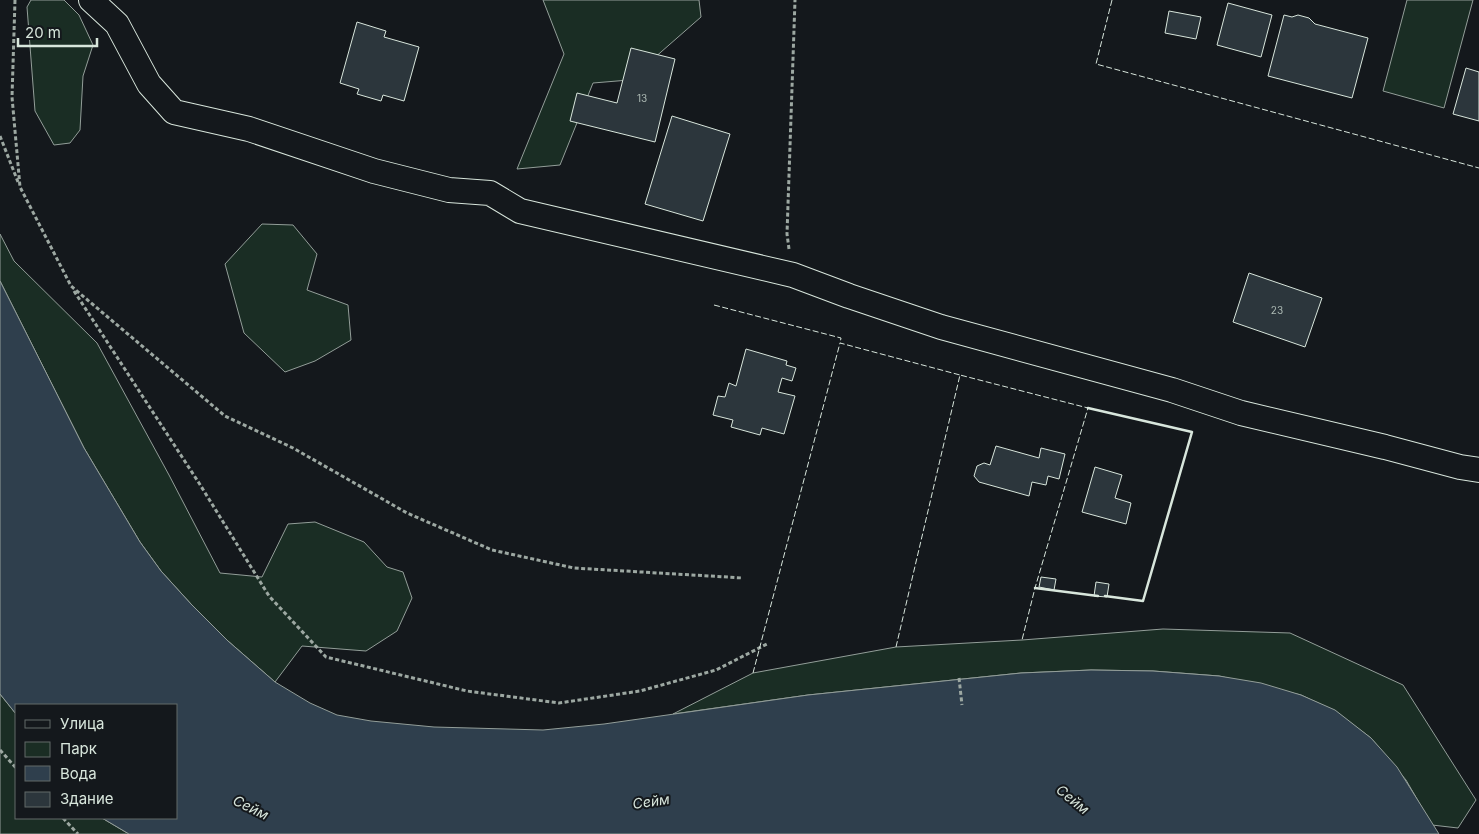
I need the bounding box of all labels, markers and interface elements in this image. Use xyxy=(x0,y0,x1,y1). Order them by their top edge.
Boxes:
scale bar xyxy=(18,15,96,47)
text: 20 m xyxy=(25,23,61,42)
house number: 13 xyxy=(637,92,647,104)
house number: 23 xyxy=(1271,304,1283,316)
legend xyxy=(15,704,178,819)
text: Улица xyxy=(60,714,104,733)
text: Парк xyxy=(60,739,97,758)
text: Вода xyxy=(60,764,97,783)
water label: Сейм xyxy=(1053,781,1093,817)
text: Здание xyxy=(60,789,114,808)
water label: Сейм xyxy=(631,790,671,812)
water label: Сейм xyxy=(230,791,272,823)

